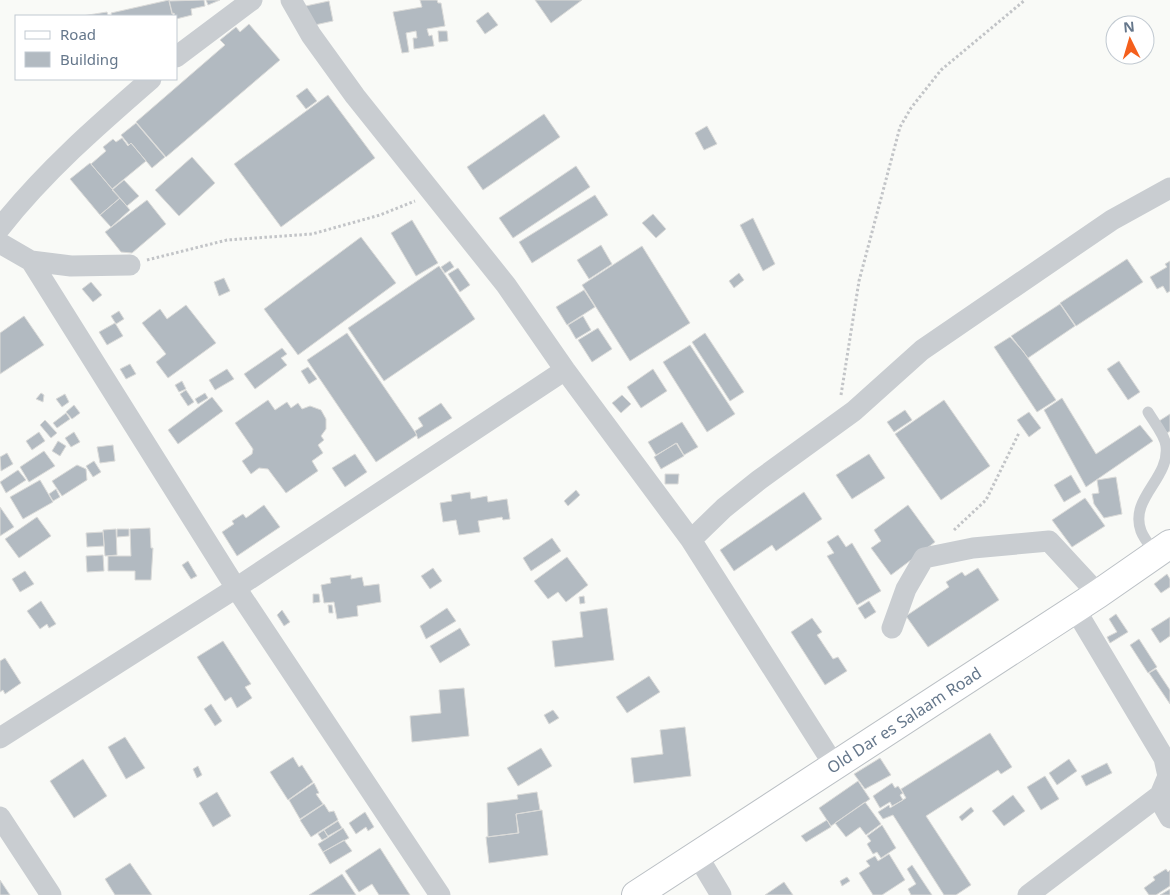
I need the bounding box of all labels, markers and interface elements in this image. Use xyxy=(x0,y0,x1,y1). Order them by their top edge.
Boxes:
legend xyxy=(15,15,178,80)
north arrow xyxy=(1105,15,1155,65)
text: N xyxy=(1122,17,1135,37)
text: Road xyxy=(60,24,96,44)
text: Building xyxy=(60,49,118,69)
street label: Old Dar es Salaam Road xyxy=(822,662,986,778)

